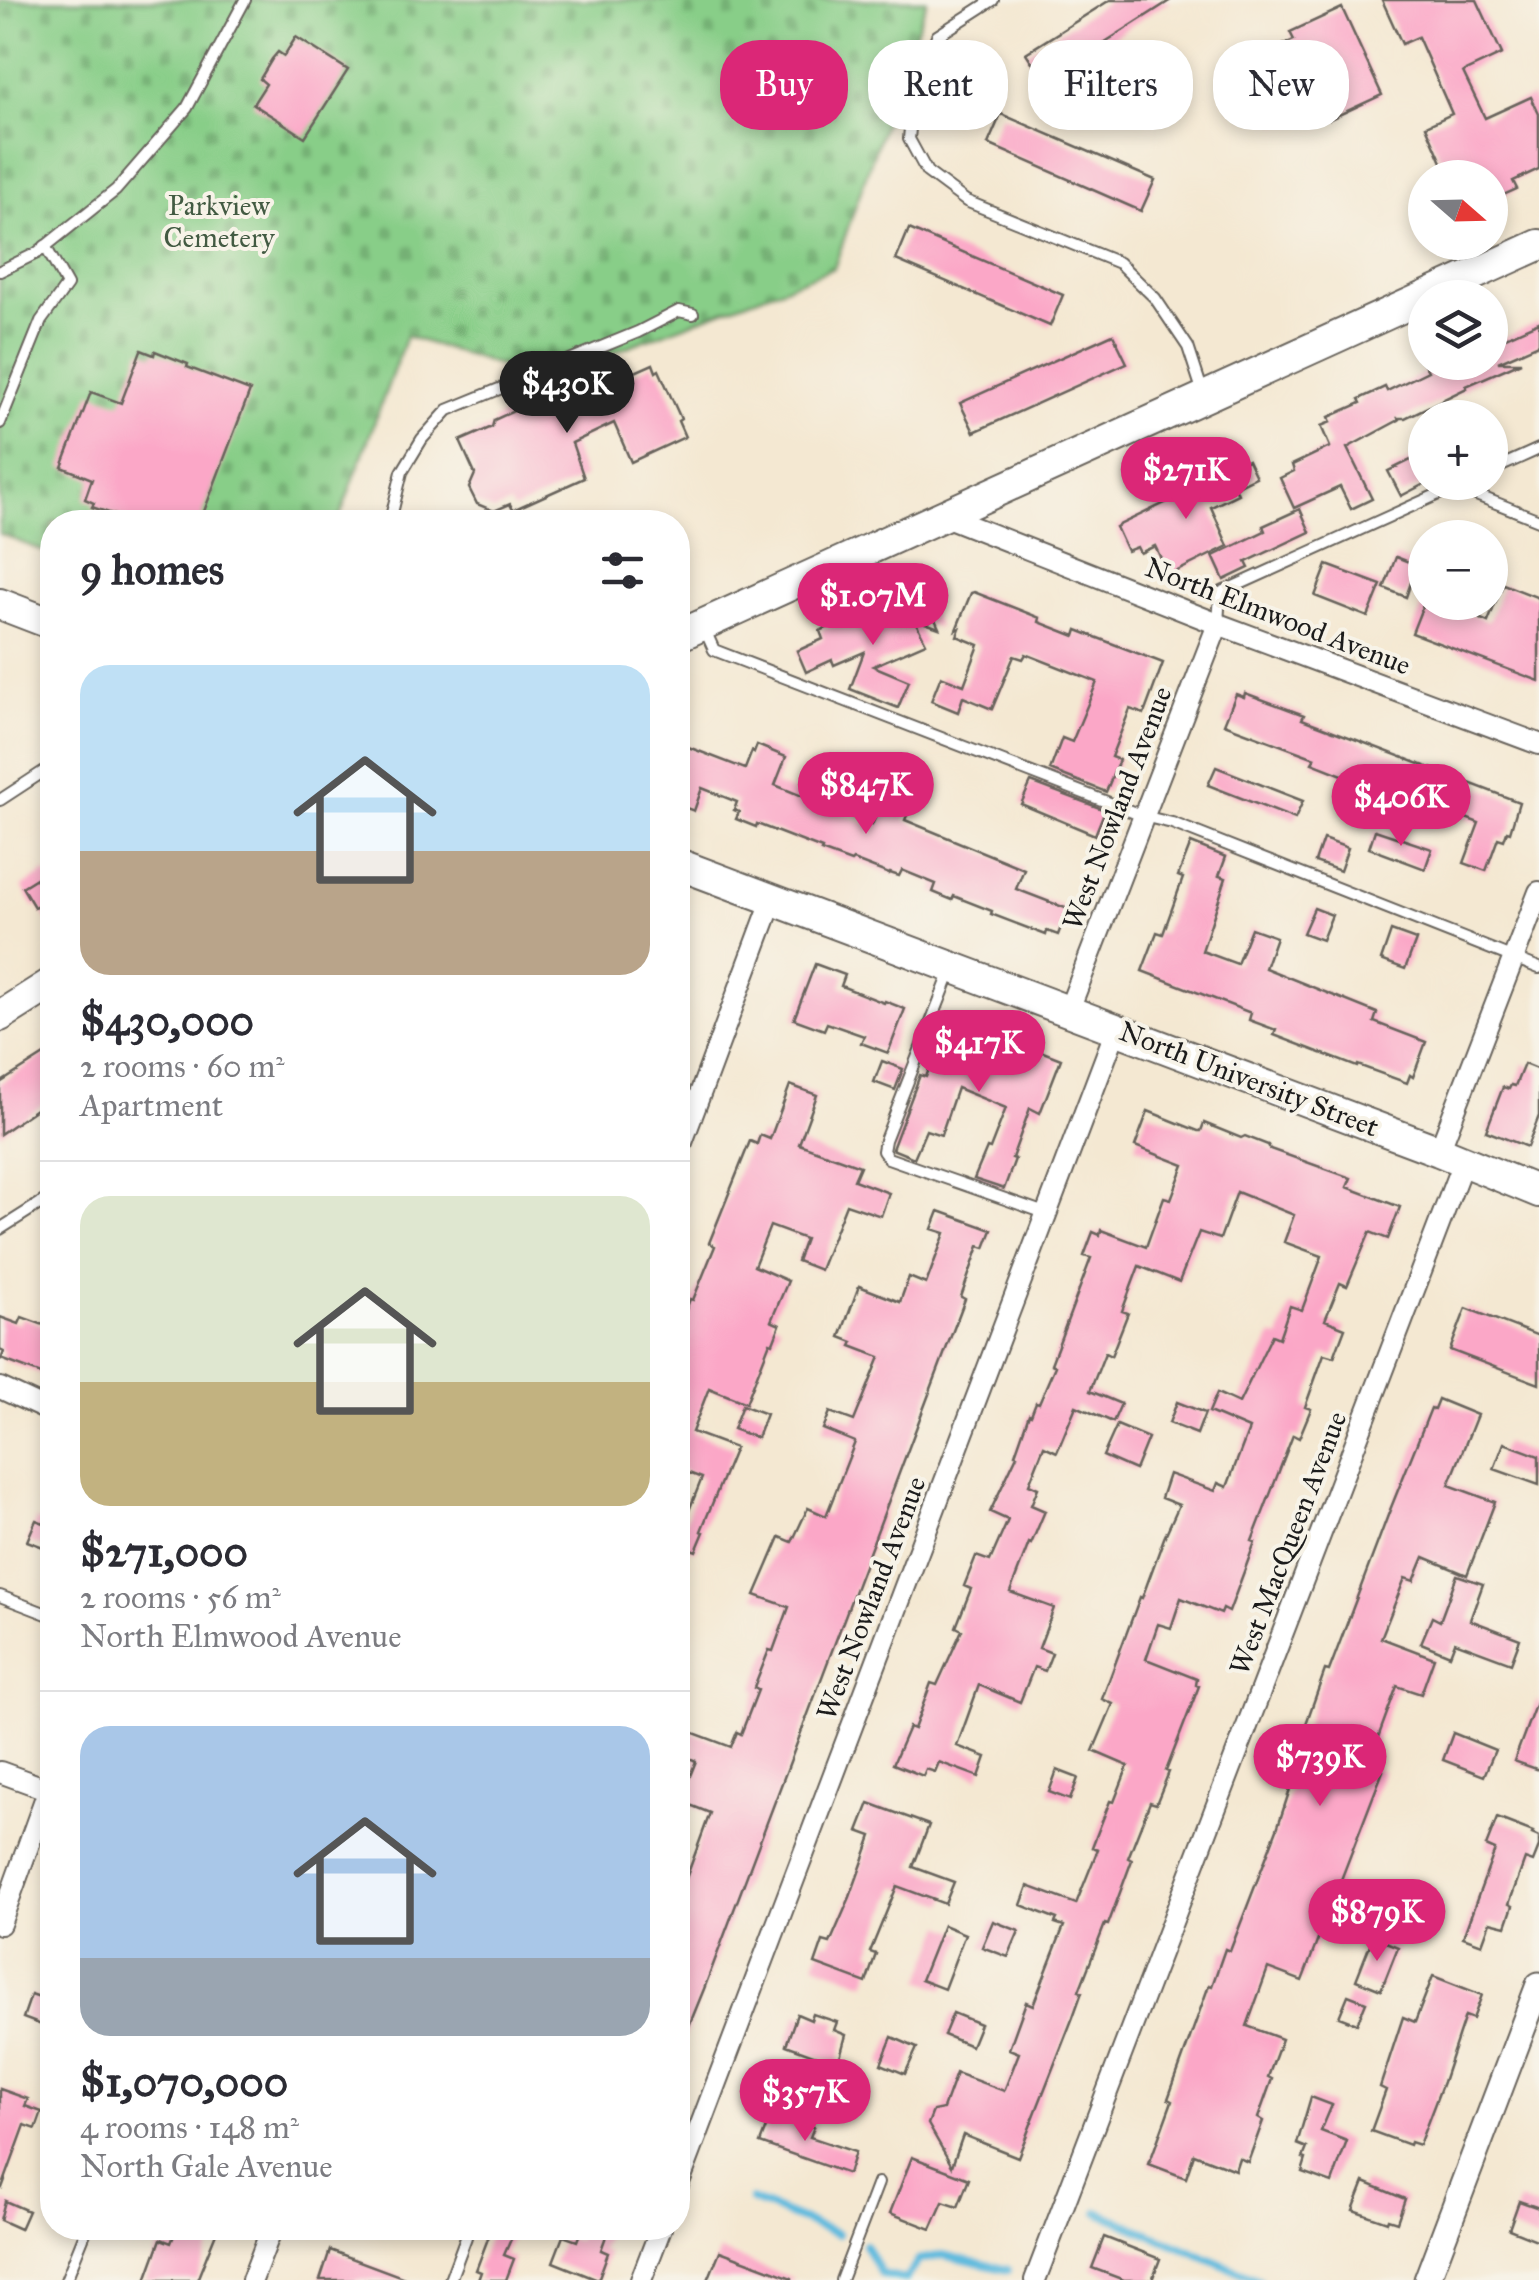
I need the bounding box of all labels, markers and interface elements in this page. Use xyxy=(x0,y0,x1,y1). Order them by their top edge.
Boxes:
chip: Buy xyxy=(720,40,848,130)
chip: Rent xyxy=(868,40,1008,130)
chip: Filters xyxy=(1028,40,1193,130)
chip: New xyxy=(1213,40,1349,130)
north arrow xyxy=(1408,160,1508,260)
map controls xyxy=(1408,160,1508,620)
park label: Parkview Cemetery xyxy=(163,188,275,255)
button: layers xyxy=(1408,280,1508,380)
pin: $430K xyxy=(497,351,637,436)
text: $430K xyxy=(521,364,613,403)
button: + xyxy=(1408,400,1508,500)
pin: $271K xyxy=(1116,437,1256,522)
text: $271K xyxy=(1143,450,1229,489)
button: − xyxy=(1408,520,1508,620)
icon: filters xyxy=(595,543,650,598)
text: 9 homes xyxy=(80,544,224,596)
street label: North Elmwood Avenue xyxy=(1140,549,1416,683)
pin: $1.07M xyxy=(792,563,954,648)
text: $1.07M xyxy=(819,576,927,615)
street label: West Nowland Avenue xyxy=(1054,681,1180,935)
icon: home xyxy=(275,730,455,910)
pin: $847K xyxy=(796,752,936,837)
pin: $406K xyxy=(1331,764,1471,849)
text: $847K xyxy=(820,765,912,804)
text: $406K xyxy=(1354,777,1448,816)
text: $430,000 xyxy=(80,995,254,1047)
pin: $417K xyxy=(909,1010,1049,1095)
street label: North University Street xyxy=(1114,1013,1384,1145)
text: $417K xyxy=(934,1023,1024,1062)
text: 2 rooms · 60 m² xyxy=(80,1047,285,1086)
text: Apartment xyxy=(80,1086,223,1125)
icon: home xyxy=(275,1261,455,1441)
street label: West MacQueen Avenue xyxy=(1222,1406,1354,1680)
street label: West Nowland Avenue xyxy=(808,1471,934,1725)
text: $271,000 xyxy=(80,1526,248,1578)
text: 2 rooms · 56 m² xyxy=(80,1578,281,1617)
text: North Elmwood Avenue xyxy=(80,1617,401,1656)
pin: $739K xyxy=(1250,1724,1390,1809)
text: $739K xyxy=(1276,1737,1364,1776)
icon: home xyxy=(275,1791,455,1971)
pin: $879K xyxy=(1307,1879,1447,1964)
text: $879K xyxy=(1330,1892,1424,1931)
text: $1,070,000 xyxy=(80,2056,288,2108)
pin: $357K xyxy=(735,2059,875,2144)
text: $357K xyxy=(762,2072,848,2111)
text: 4 rooms · 148 m² xyxy=(80,2108,299,2147)
text: North Gale Avenue xyxy=(80,2147,333,2186)

